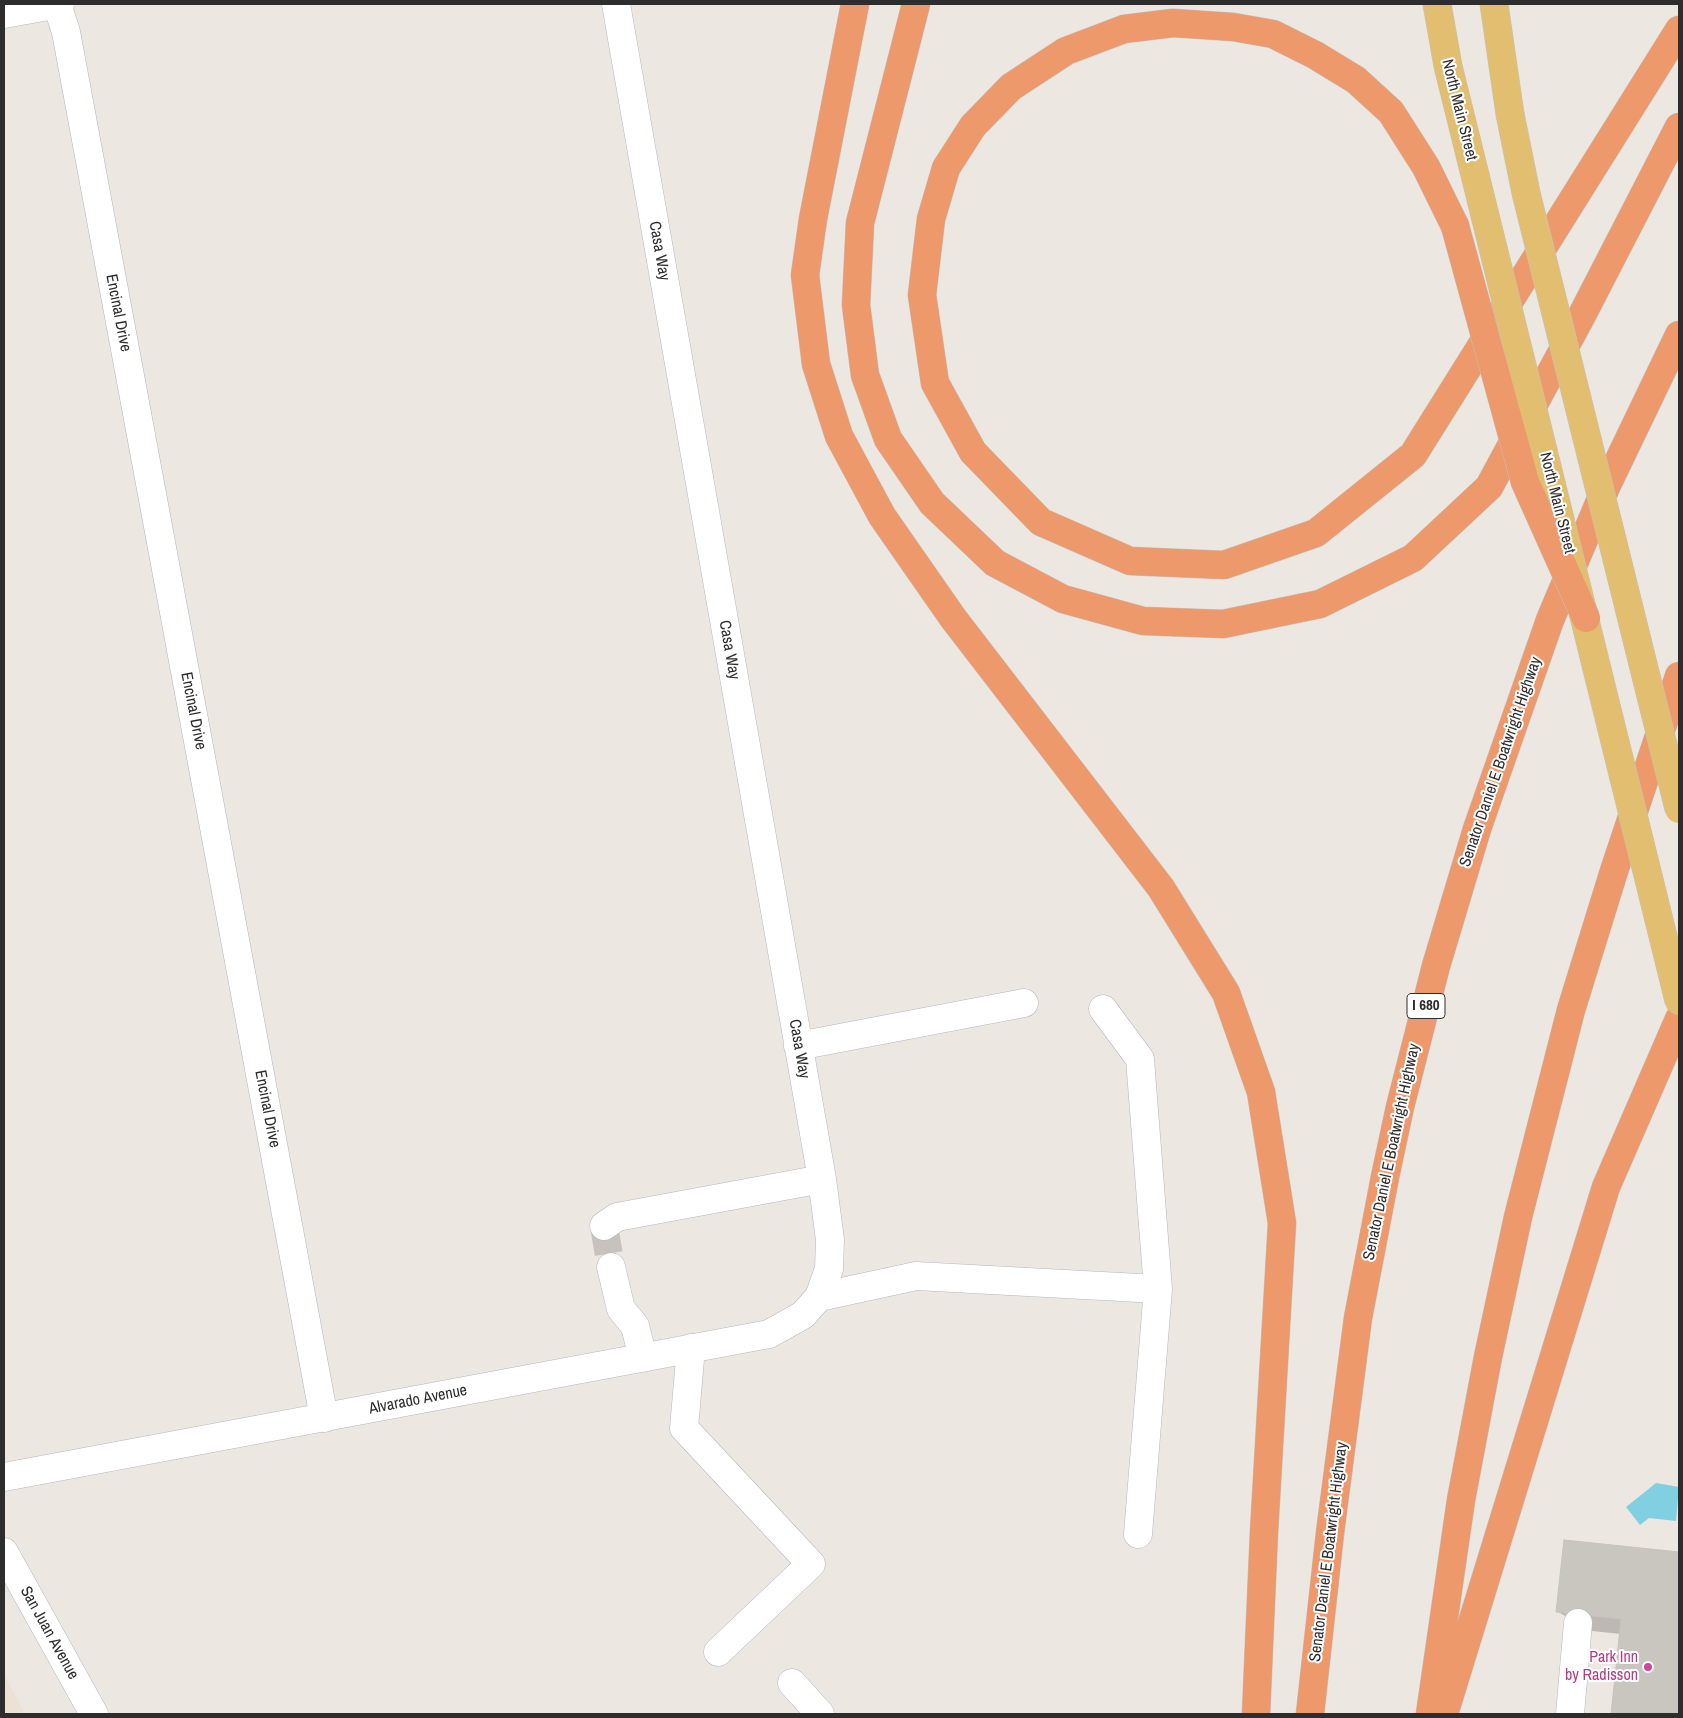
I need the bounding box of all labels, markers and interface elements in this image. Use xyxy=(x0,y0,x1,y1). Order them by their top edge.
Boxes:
street label: North Main Street xyxy=(1437,57,1481,163)
street label: Casa Way xyxy=(644,220,674,282)
street label: Encinal Drive xyxy=(101,273,135,353)
street label: North Main Street xyxy=(1535,450,1579,556)
street label: Casa Way xyxy=(714,619,744,681)
street label: Senator Daniel E Boatwright Highway xyxy=(1456,654,1546,870)
street label: Encinal Drive xyxy=(176,671,210,751)
road number: I 680 xyxy=(1407,994,1445,1018)
street label: Casa Way xyxy=(784,1018,814,1080)
street label: Senator Daniel E Boatwright Highway xyxy=(1360,1042,1424,1262)
street label: Encinal Drive xyxy=(250,1069,284,1149)
street label: Alvarado Avenue xyxy=(367,1381,469,1419)
street label: Senator Daniel E Boatwright Highway xyxy=(1306,1441,1352,1663)
street label: San Juan Avenue xyxy=(16,1583,82,1683)
place label: Park Inn by Radisson xyxy=(1565,1648,1638,1686)
marker: Park Inn by Radisson xyxy=(1642,1661,1654,1673)

